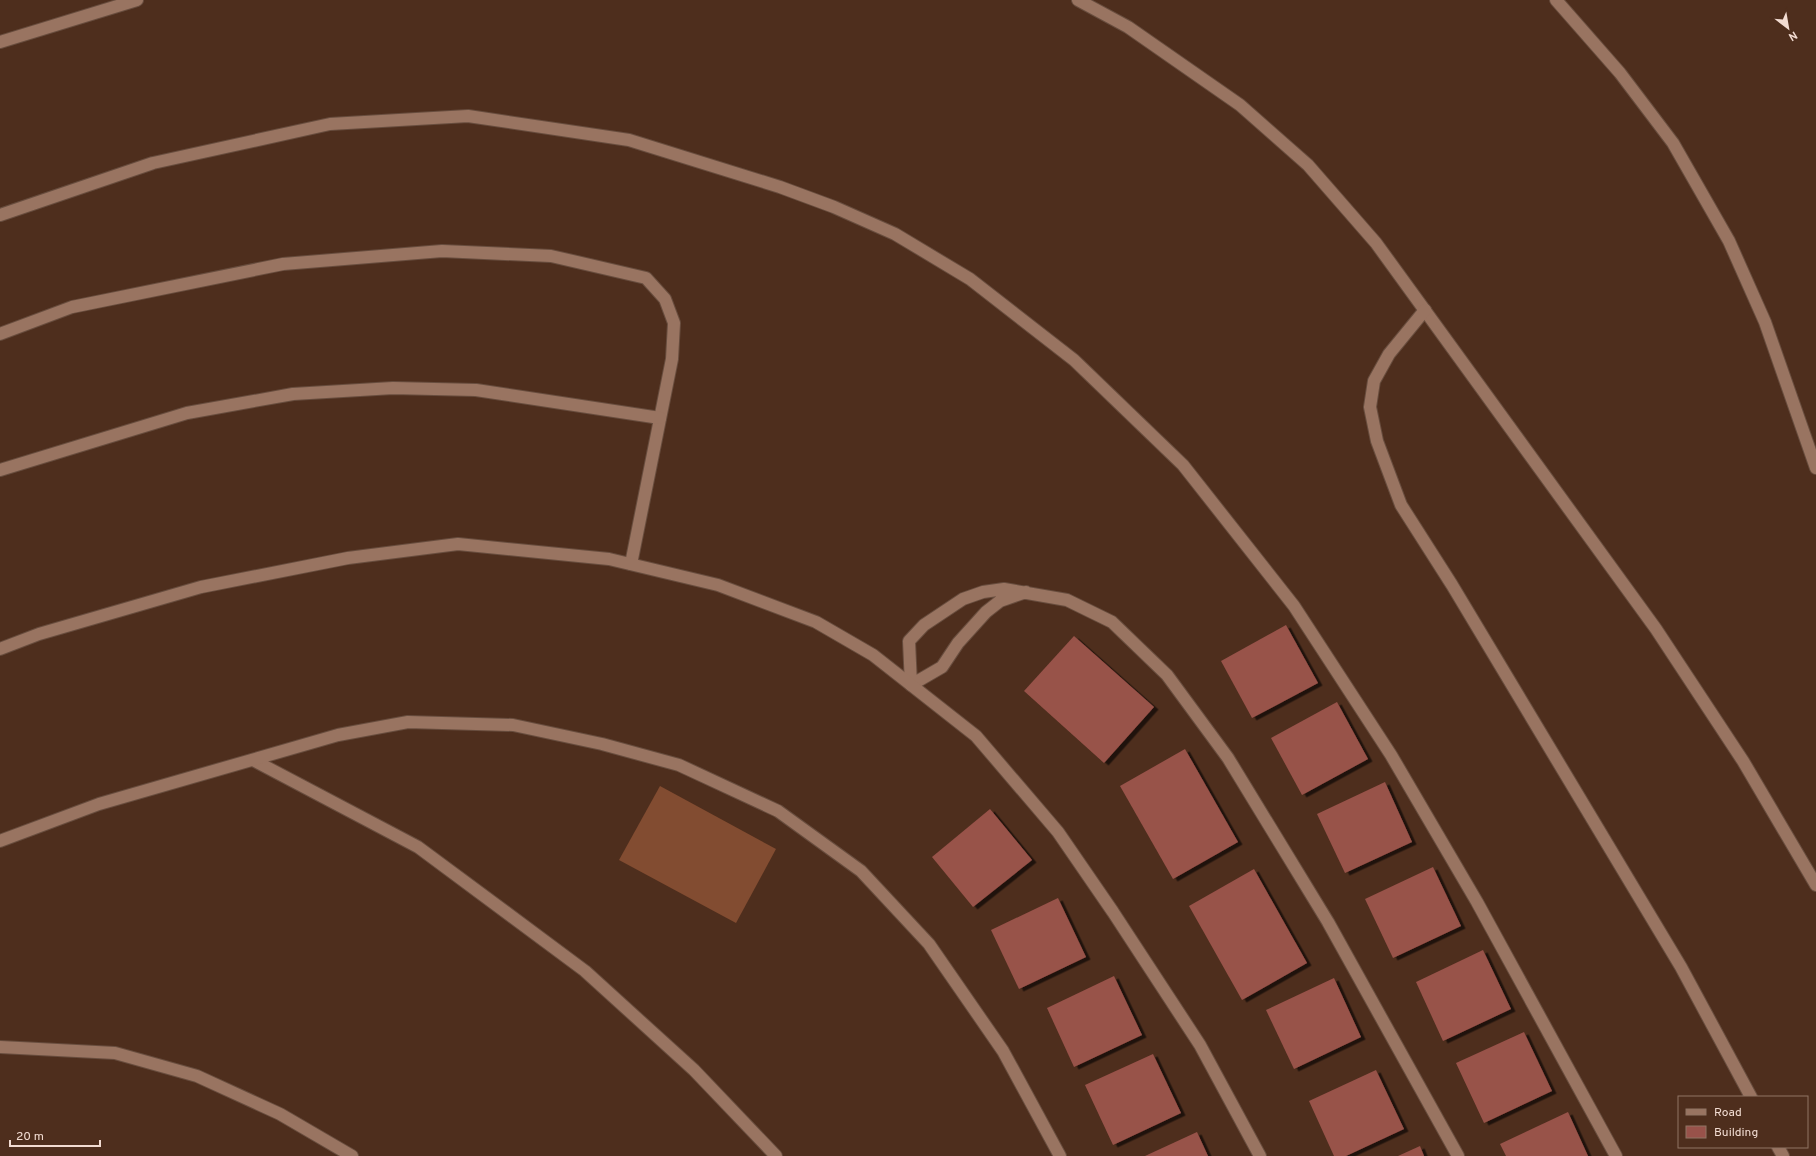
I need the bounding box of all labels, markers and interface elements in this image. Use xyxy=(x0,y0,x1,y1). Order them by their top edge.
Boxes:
north arrow xyxy=(1768,8,1808,48)
text: N xyxy=(1786,28,1800,44)
legend xyxy=(1678,1096,1808,1148)
text: Road xyxy=(1714,1105,1742,1121)
scale bar xyxy=(10,1122,100,1148)
text: Building xyxy=(1714,1125,1758,1141)
text: 20 m xyxy=(16,1129,44,1145)

